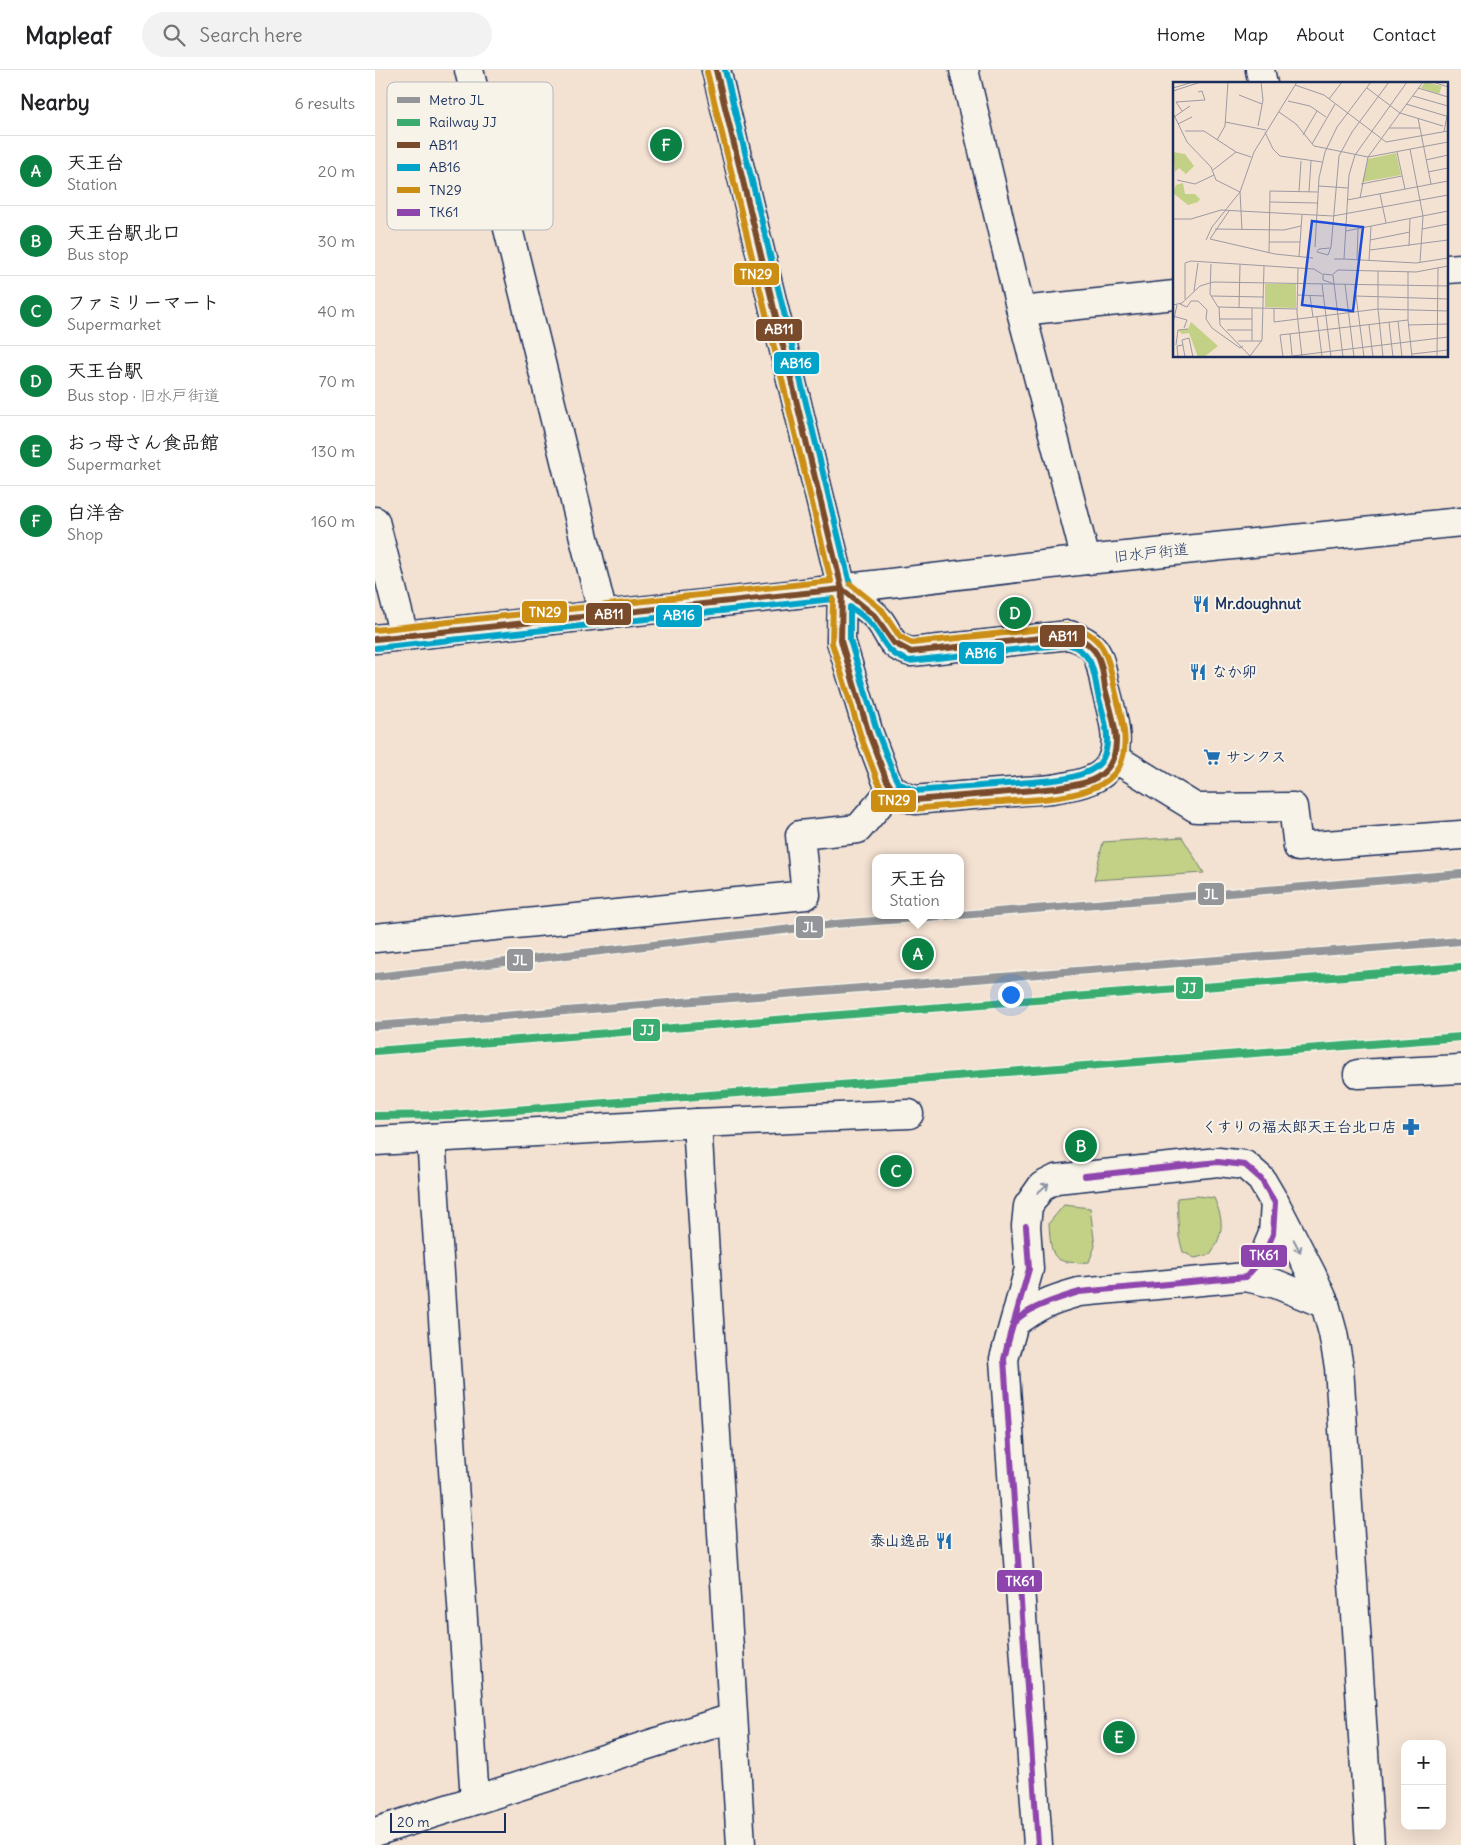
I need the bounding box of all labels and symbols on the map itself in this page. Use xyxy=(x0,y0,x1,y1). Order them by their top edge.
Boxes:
legend xyxy=(387,82,553,230)
inset map xyxy=(1173,82,1449,358)
text: Metro JL xyxy=(429,91,485,109)
text: Railway JJ xyxy=(429,113,497,131)
pin: F xyxy=(650,126,682,164)
text: AB11 xyxy=(429,136,458,154)
text: AB16 xyxy=(429,158,461,176)
text: TN29 xyxy=(429,181,462,199)
text: TK61 xyxy=(429,203,459,221)
line badge: TN29 xyxy=(733,262,780,286)
text: TN29 xyxy=(740,265,772,283)
line badge: AB11 xyxy=(755,318,803,342)
text: AB11 xyxy=(764,320,794,338)
line badge: AB16 xyxy=(773,351,820,375)
text: AB16 xyxy=(780,354,812,372)
street label: 旧水戸街道 xyxy=(1113,539,1189,566)
pin: D xyxy=(999,594,1031,632)
restaurant icon: Mr.doughnut xyxy=(1191,594,1211,614)
place label: Mr.doughnut xyxy=(1215,594,1302,614)
line badge: TN29 xyxy=(521,600,568,624)
line badge: AB11 xyxy=(585,602,632,626)
text: TN29 xyxy=(529,603,561,621)
line badge: AB16 xyxy=(655,604,703,628)
text: AB11 xyxy=(594,605,624,623)
text: AB16 xyxy=(663,606,695,624)
line badge: AB11 xyxy=(1039,624,1086,648)
text: AB11 xyxy=(1048,627,1078,645)
line badge: AB16 xyxy=(958,641,1005,665)
text: AB16 xyxy=(965,644,997,662)
restaurant icon: なか卯 xyxy=(1188,662,1208,682)
place label: なか卯 xyxy=(1212,662,1257,681)
supermarket icon: サンクス xyxy=(1202,747,1222,767)
place label: サンクス xyxy=(1226,747,1286,766)
line badge: TN29 xyxy=(870,789,917,813)
text: TN29 xyxy=(878,791,910,809)
line badge: JL xyxy=(1197,882,1225,906)
text: JL xyxy=(1204,885,1219,903)
line badge: JL xyxy=(795,915,824,939)
text: JL xyxy=(803,918,818,936)
pin: A xyxy=(902,935,934,973)
line badge: JL xyxy=(506,948,534,972)
text: JL xyxy=(513,951,528,969)
line badge: JJ xyxy=(1175,976,1204,1000)
text: JJ xyxy=(1182,979,1197,997)
your location xyxy=(998,982,1024,1008)
line badge: JJ xyxy=(632,1018,661,1042)
text: JJ xyxy=(640,1021,655,1039)
place label: くすりの福太郎天王台北口店 xyxy=(1202,1117,1397,1136)
pharmacy icon: くすりの福太郎天王台北口店 xyxy=(1401,1117,1421,1137)
pin: B xyxy=(1065,1127,1097,1165)
pin: C xyxy=(880,1152,912,1190)
one-way arrow xyxy=(1037,1182,1050,1193)
one-way arrow xyxy=(1292,1239,1302,1254)
line badge: TK61 xyxy=(1240,1244,1288,1268)
text: TK61 xyxy=(1249,1246,1279,1264)
place label: 泰山逸品 xyxy=(870,1531,930,1550)
restaurant icon: 泰山逸品 xyxy=(934,1531,954,1551)
line badge: TK61 xyxy=(996,1569,1043,1593)
text: TK61 xyxy=(1005,1572,1035,1590)
pin: E xyxy=(1103,1718,1135,1756)
scale bar xyxy=(390,1810,506,1833)

